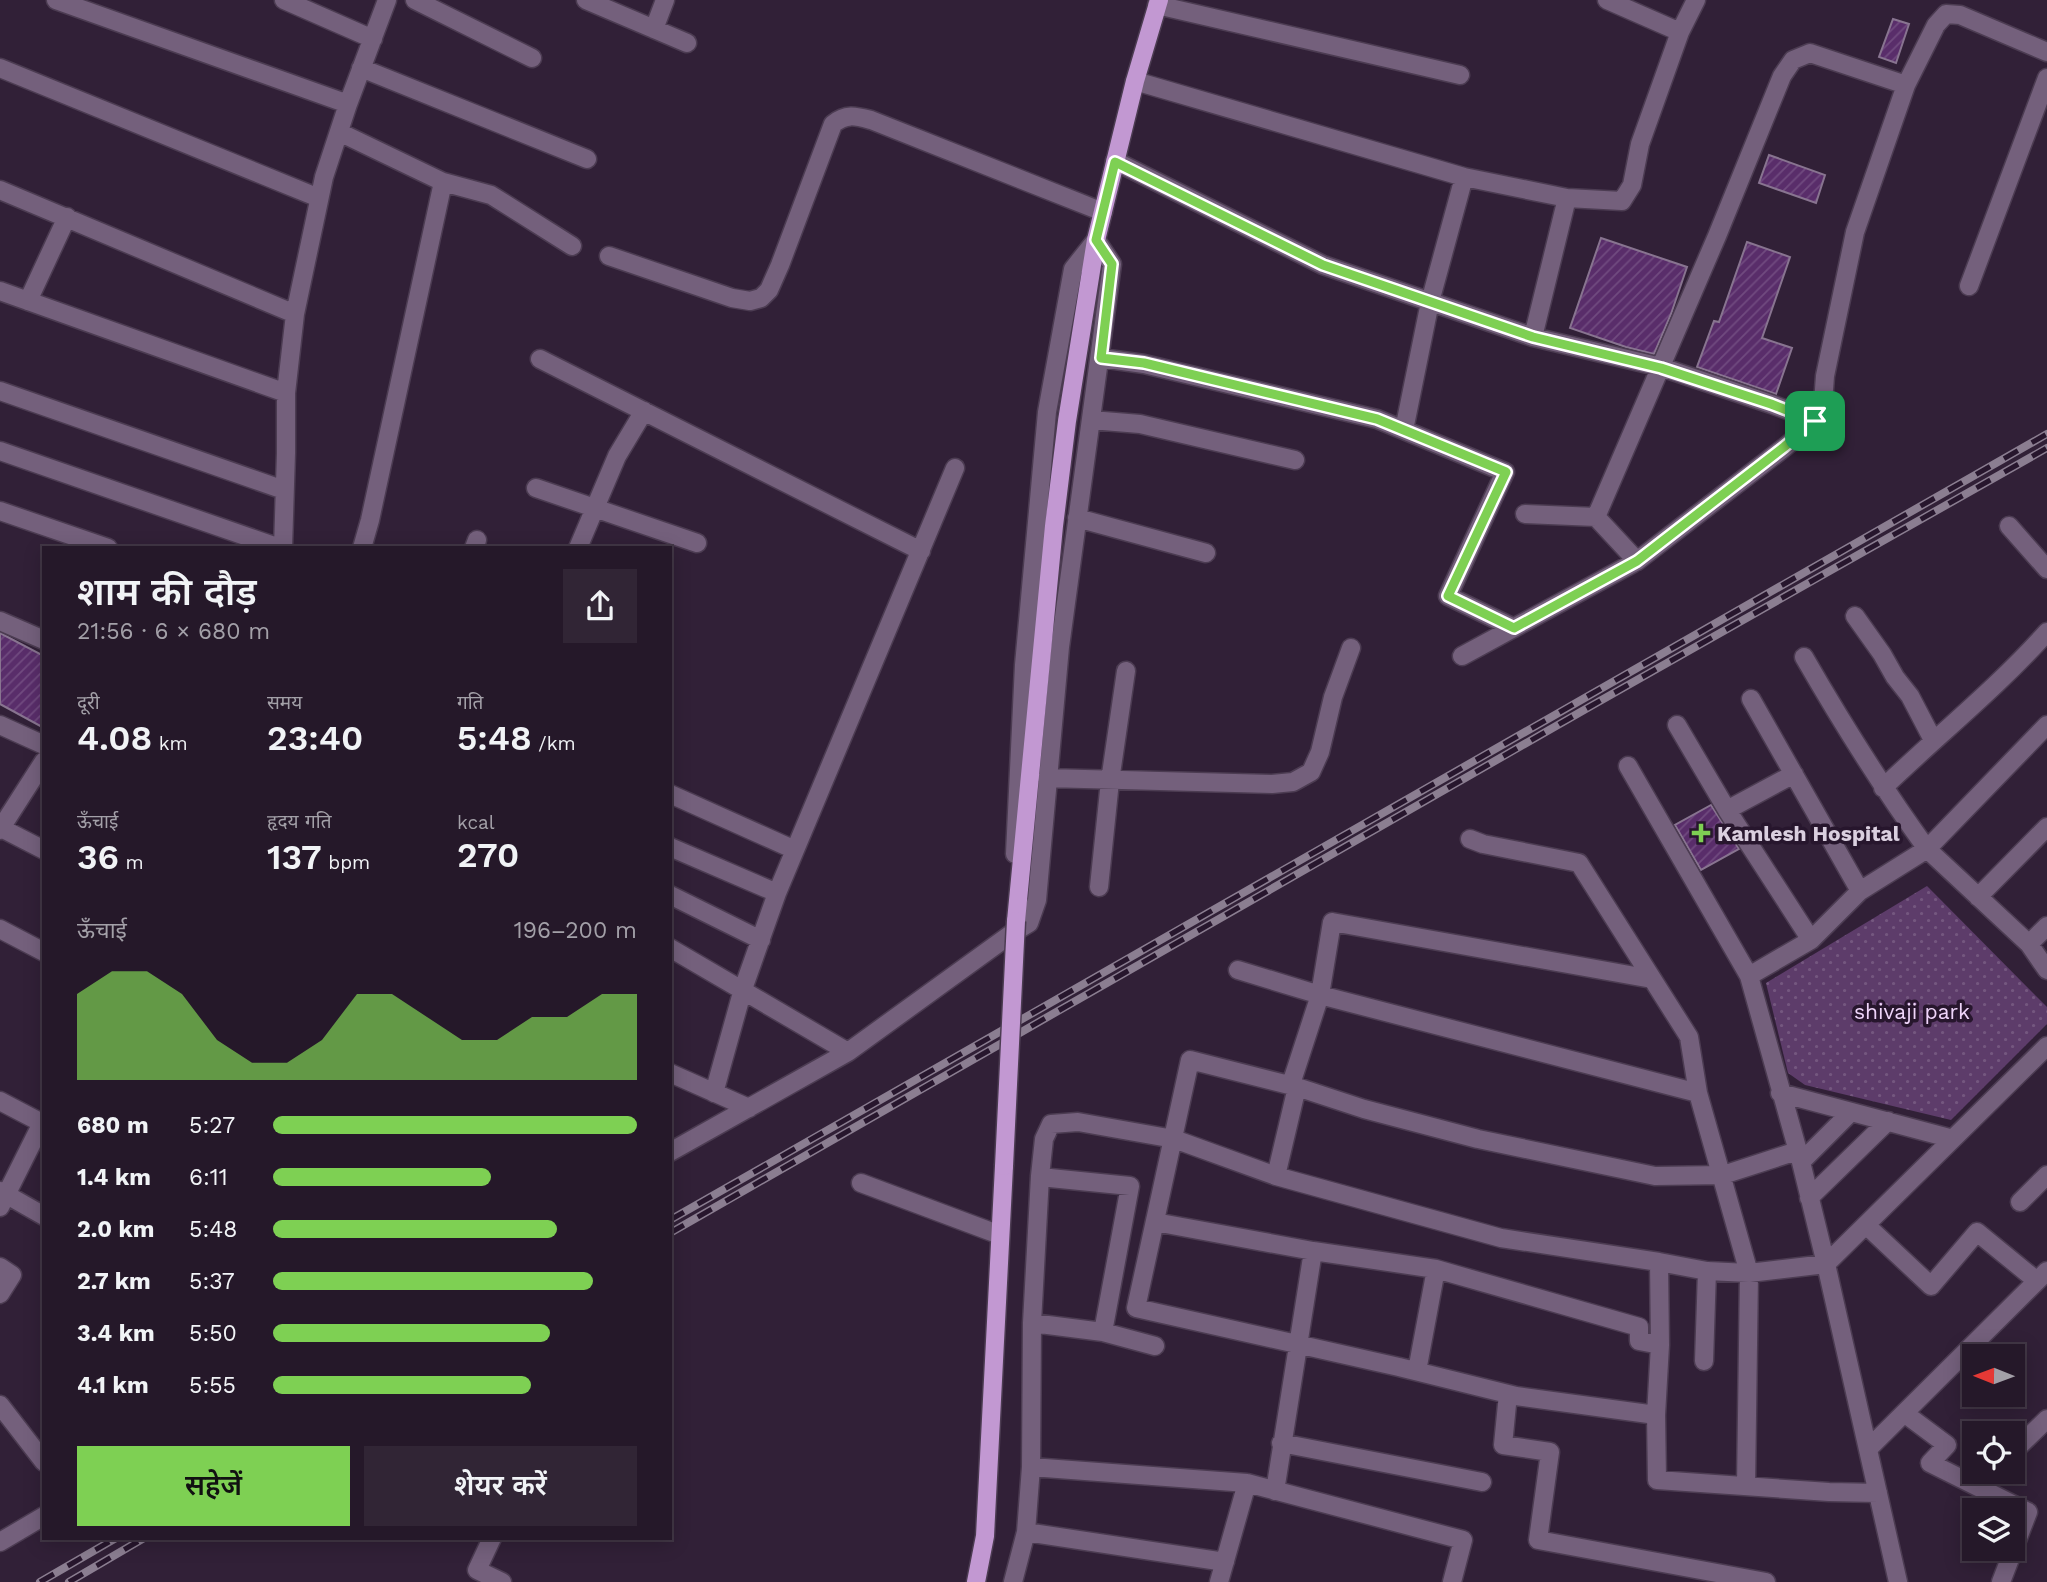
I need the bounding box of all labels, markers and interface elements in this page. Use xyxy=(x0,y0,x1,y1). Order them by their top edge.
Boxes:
pin xyxy=(1785,391,1845,451)
icon: arrive xyxy=(1796,402,1834,440)
button: share xyxy=(563,569,637,643)
text: शाम की दौड़ xyxy=(77,570,257,614)
text: 21:56 · 6 × 680 m xyxy=(77,618,270,645)
text: दूरी xyxy=(77,691,100,714)
text: समय xyxy=(267,691,302,714)
text: गति xyxy=(457,691,483,714)
text: 4.08 xyxy=(77,717,152,759)
text: 23:40 xyxy=(267,717,363,759)
text: 5:48 xyxy=(457,717,532,759)
text: km xyxy=(152,732,188,755)
text: /km xyxy=(532,732,576,755)
text: ऊँचाई xyxy=(77,810,118,833)
text: हृदय गति xyxy=(267,810,332,833)
text: kcal xyxy=(457,811,495,834)
place label: Kamlesh Hospital xyxy=(1717,821,1900,846)
marker: Kamlesh Hospital xyxy=(1691,823,1711,843)
text: 270 xyxy=(457,834,519,876)
text: 36 xyxy=(77,836,119,878)
text: 137 xyxy=(267,836,322,878)
text: m xyxy=(119,851,144,874)
text: bpm xyxy=(322,851,370,874)
text: ऊँचाई xyxy=(77,917,127,944)
text: 196–200 m xyxy=(514,917,637,944)
park label: shivaji park xyxy=(1854,999,1970,1024)
text: 680 m xyxy=(77,1112,149,1139)
text: 5:27 xyxy=(189,1112,235,1139)
text: 1.4 km xyxy=(77,1164,151,1191)
text: 6:11 xyxy=(189,1164,228,1191)
text: 2.0 km xyxy=(77,1216,155,1243)
text: 5:48 xyxy=(189,1216,237,1243)
text: 2.7 km xyxy=(77,1268,151,1295)
text: 5:37 xyxy=(189,1268,235,1295)
text: 3.4 km xyxy=(77,1320,155,1347)
text: 5:50 xyxy=(189,1320,237,1347)
north arrow xyxy=(1962,1344,2025,1407)
map controls xyxy=(1962,1344,2025,1561)
text: 4.1 km xyxy=(77,1372,149,1399)
text: 5:55 xyxy=(189,1372,236,1399)
button: locate xyxy=(1962,1421,2025,1484)
button: सहेजें xyxy=(77,1446,350,1526)
button: शेयर करें xyxy=(364,1446,637,1526)
button: layers xyxy=(1962,1498,2025,1561)

